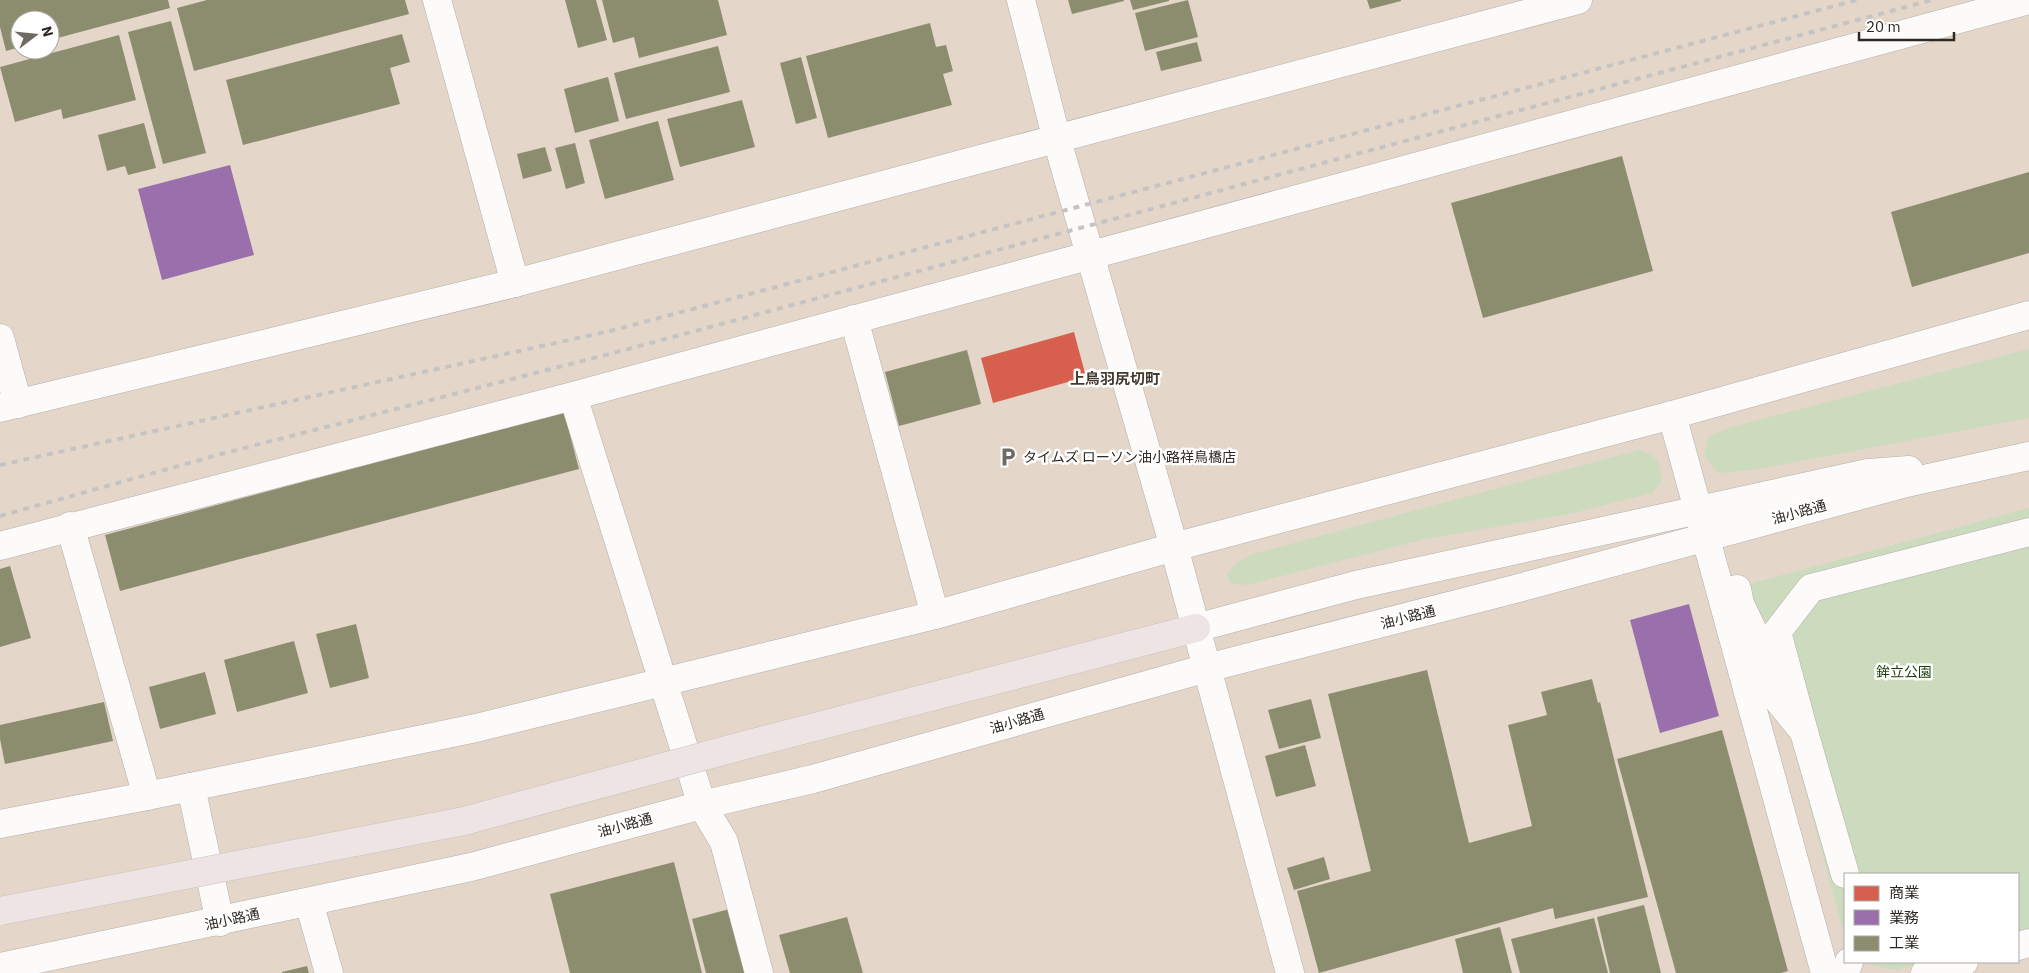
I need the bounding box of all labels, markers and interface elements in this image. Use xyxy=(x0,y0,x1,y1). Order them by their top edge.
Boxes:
north arrow xyxy=(10,10,60,60)
scale bar xyxy=(1859,10,1954,42)
text: 20 m xyxy=(1866,17,1901,36)
text: N xyxy=(37,24,58,39)
district label: 上鳥羽尻切町 xyxy=(1070,369,1160,388)
parking icon: タイムズ ローソン油小路祥鳥橋店 xyxy=(997,446,1019,468)
place label: タイムズ ローソン油小路祥鳥橋店 xyxy=(1023,448,1236,466)
street label: 油小路通 xyxy=(1770,496,1828,528)
street label: 油小路通 xyxy=(1379,601,1437,633)
park label: 鉾立公園 xyxy=(1876,663,1932,681)
street label: 油小路通 xyxy=(988,705,1046,737)
street label: 油小路通 xyxy=(596,809,654,841)
legend xyxy=(1844,873,2019,963)
text: 商業 xyxy=(1889,883,1919,902)
street label: 油小路通 xyxy=(203,904,261,934)
text: 業務 xyxy=(1889,908,1919,927)
text: 工業 xyxy=(1889,933,1919,952)

